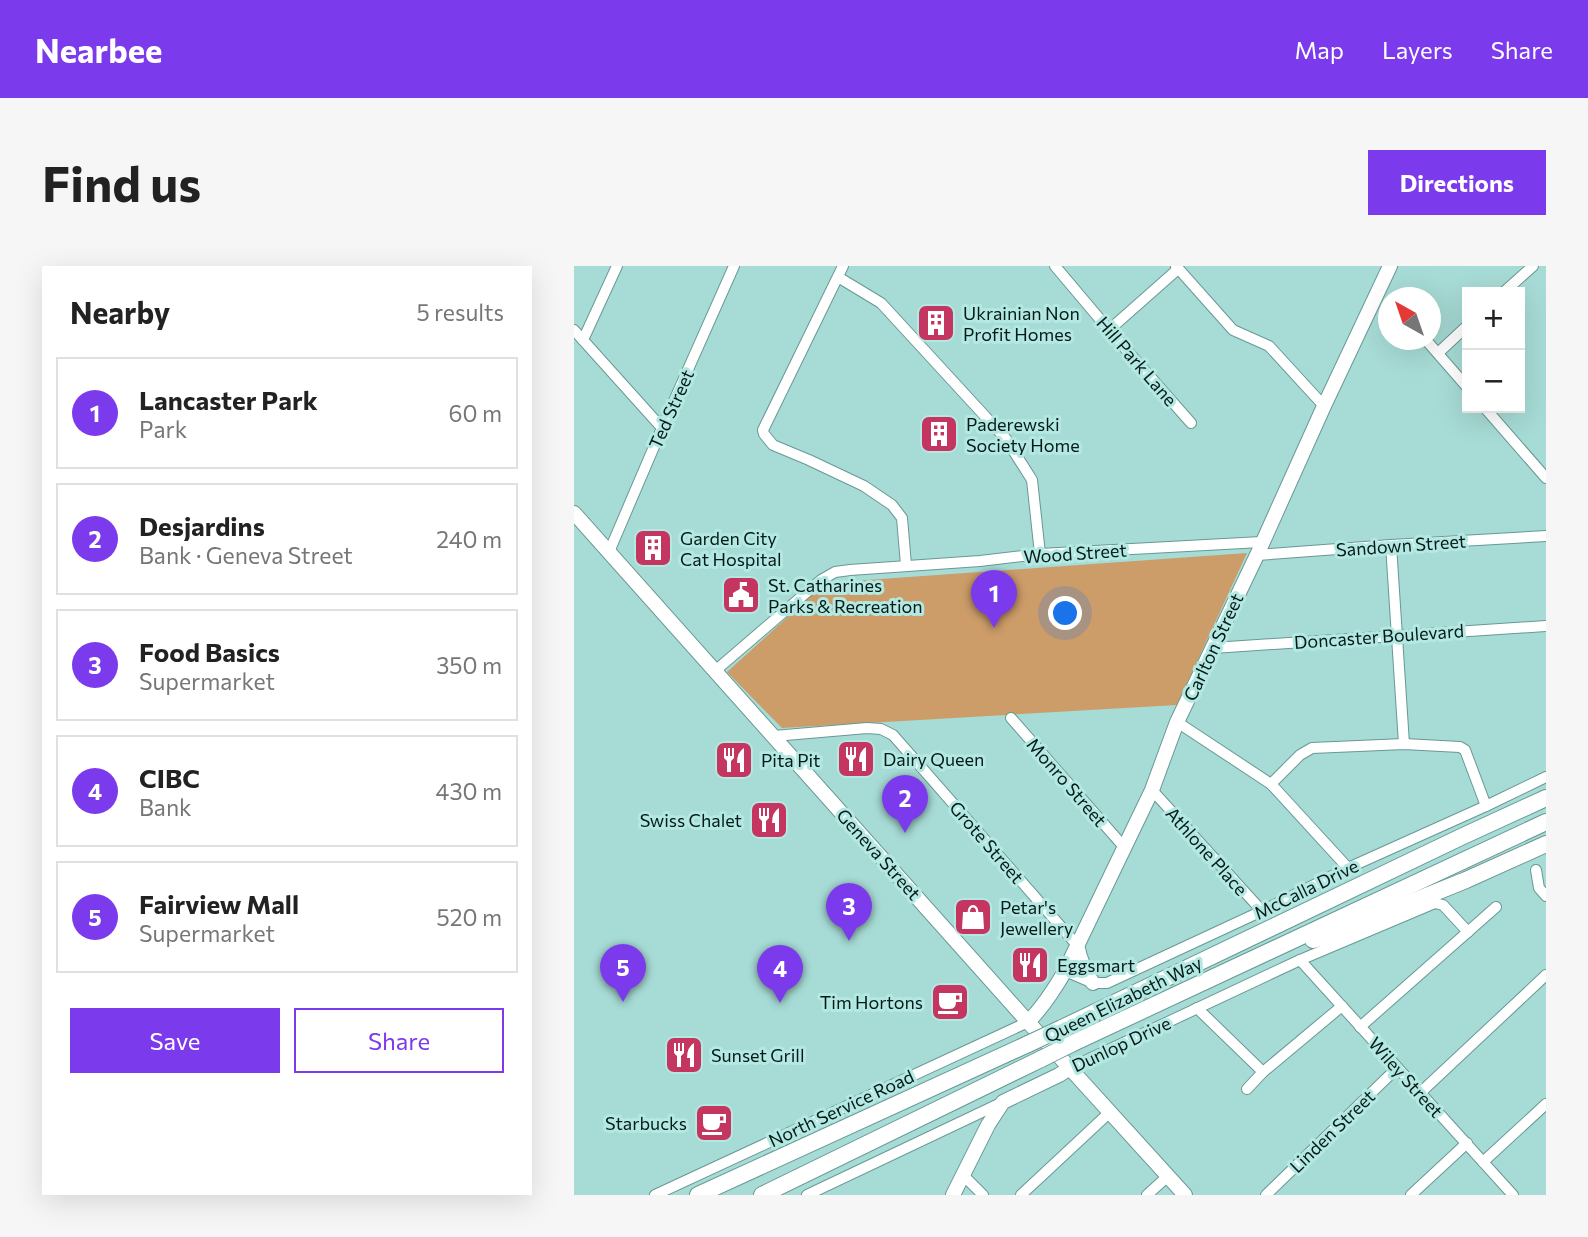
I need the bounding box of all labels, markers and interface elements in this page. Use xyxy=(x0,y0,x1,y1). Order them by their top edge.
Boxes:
text: Nearbee xyxy=(35,29,162,70)
text: Map xyxy=(1295,35,1344,64)
text: Layers xyxy=(1382,35,1453,64)
text: Share xyxy=(1491,35,1553,64)
button: Directions xyxy=(1368,150,1546,215)
text: Find us xyxy=(42,152,201,212)
north arrow xyxy=(1378,287,1441,350)
map controls xyxy=(1462,287,1525,413)
button: + xyxy=(1462,287,1525,350)
text: Nearby xyxy=(70,293,170,330)
text: 5 results xyxy=(416,298,504,326)
building icon: Ukrainian Non Profit Homes xyxy=(915,302,957,344)
place label: Ukrainian Non Profit Homes xyxy=(963,302,1080,345)
street label: Hill Park Lane xyxy=(1092,312,1182,410)
button: − xyxy=(1462,350,1525,413)
street label: Ted Street xyxy=(644,366,698,452)
text: Lancaster Park xyxy=(139,384,318,415)
text: 1 xyxy=(90,399,100,427)
text: 60 m xyxy=(449,399,502,427)
building icon: Paderewski Society Home xyxy=(918,413,960,455)
place label: Paderewski Society Home xyxy=(966,413,1080,456)
text: Park xyxy=(139,415,187,443)
text: Desjardins xyxy=(139,510,265,541)
text: 2 xyxy=(88,525,102,553)
text: 240 m xyxy=(436,525,502,553)
building icon: Garden City Cat Hospital xyxy=(632,527,674,569)
place label: Garden City Cat Hospital xyxy=(680,527,781,570)
street label: Sandown Street xyxy=(1335,529,1467,561)
street label: Wood Street xyxy=(1023,538,1127,568)
text: Bank · Geneva Street xyxy=(139,541,353,569)
pin: 1 xyxy=(971,570,1017,628)
public building icon: St. Catharines Parks & Recreation xyxy=(720,574,762,616)
place label: St. Catharines Parks & Recreation xyxy=(768,574,923,617)
street label: Carlton Street xyxy=(1178,590,1248,704)
your location xyxy=(1048,596,1082,630)
street label: Doncaster Boulevard xyxy=(1293,619,1465,653)
text: Food Basics xyxy=(139,636,280,667)
text: 3 xyxy=(88,651,102,679)
text: 350 m xyxy=(436,651,502,679)
text: Supermarket xyxy=(139,667,275,695)
street label: Monro Street xyxy=(1023,733,1111,831)
restaurant icon: Dairy Queen xyxy=(835,738,877,780)
restaurant icon: Pita Pit xyxy=(713,739,755,781)
place label: Dairy Queen xyxy=(883,748,984,770)
place label: Pita Pit xyxy=(761,749,820,771)
text: CIBC xyxy=(139,762,200,793)
pin: 2 xyxy=(882,775,928,833)
text: 4 xyxy=(88,777,102,805)
text: 430 m xyxy=(436,777,502,805)
text: Bank xyxy=(139,793,192,821)
street label: Grote Street xyxy=(945,796,1029,888)
restaurant icon: Swiss Chalet xyxy=(748,799,790,841)
street label: Athlone Place xyxy=(1161,802,1253,900)
street label: Geneva Street xyxy=(832,804,926,904)
place label: Swiss Chalet xyxy=(640,809,742,831)
street label: McCalla Drive xyxy=(1250,854,1362,924)
pin: 3 xyxy=(826,883,872,941)
text: Fairview Mall xyxy=(139,888,299,919)
shop icon: Petar's Jewellery xyxy=(952,896,994,938)
place label: Petar's Jewellery xyxy=(1000,896,1073,939)
text: 5 xyxy=(88,903,102,931)
text: 520 m xyxy=(437,903,502,931)
text: Supermarket xyxy=(139,919,275,947)
pin: 5 xyxy=(600,944,646,1002)
restaurant icon: Eggsmart xyxy=(1009,944,1051,986)
pin: 4 xyxy=(757,945,803,1003)
street label: Queen Elizabeth Way xyxy=(1041,951,1205,1047)
place label: Eggsmart xyxy=(1057,954,1135,976)
cafe icon: Tim Hortons xyxy=(929,981,971,1023)
place label: Tim Hortons xyxy=(820,991,923,1013)
button: Save xyxy=(70,1008,280,1073)
button: Share xyxy=(294,1008,504,1073)
street label: Dunlop Drive xyxy=(1068,1012,1174,1076)
street label: Wiley Street xyxy=(1364,1032,1448,1122)
restaurant icon: Sunset Grill xyxy=(663,1034,705,1076)
place label: Sunset Grill xyxy=(711,1044,804,1066)
street label: North Service Road xyxy=(765,1065,917,1151)
street label: Linden Street xyxy=(1285,1085,1379,1177)
cafe icon: Starbucks xyxy=(693,1102,735,1144)
place label: Starbucks xyxy=(605,1112,687,1134)

